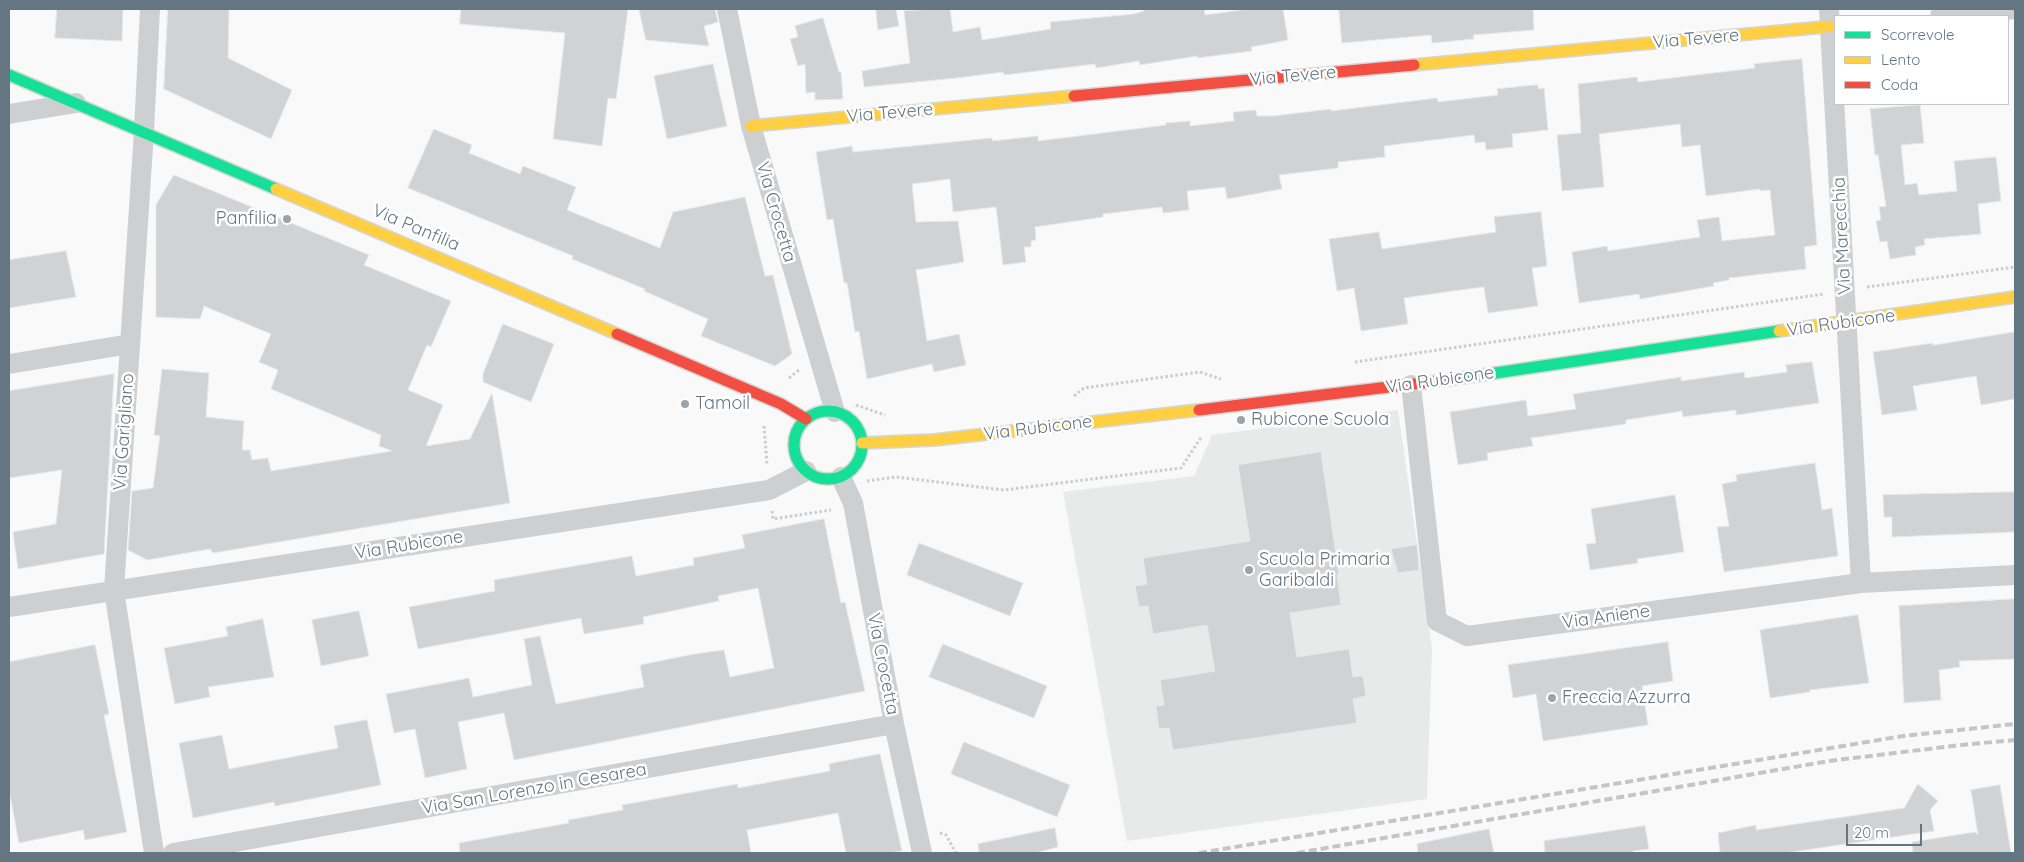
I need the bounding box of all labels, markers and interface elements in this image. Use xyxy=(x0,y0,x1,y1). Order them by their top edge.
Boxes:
legend xyxy=(1834,15,2009,105)
street label: Via Tevere xyxy=(1652,24,1740,54)
text: Scorrevole xyxy=(1881,25,1955,44)
text: Lento xyxy=(1881,50,1920,69)
street label: Via Tevere xyxy=(1249,61,1337,91)
text: Coda xyxy=(1881,75,1918,94)
street label: Via Tevere xyxy=(846,98,934,128)
street label: Via Crocetta xyxy=(751,159,801,265)
street label: Via Marecchia xyxy=(1828,177,1856,295)
street label: Via Panfilia xyxy=(369,200,463,256)
place label: Panfilia xyxy=(216,208,277,230)
marker: Panfilia xyxy=(281,213,293,225)
street label: Via Rubicone xyxy=(1785,305,1897,341)
street label: Via Rubicone xyxy=(1384,362,1496,398)
street label: Via Garigliano xyxy=(109,373,139,491)
place label: Tamoil xyxy=(695,393,750,415)
marker: Tamoil xyxy=(679,398,691,410)
place label: Rubicone Scuola xyxy=(1251,409,1389,431)
street label: Via Rubicone xyxy=(982,411,1094,445)
marker: Rubicone Scuola xyxy=(1235,414,1247,426)
street label: Via Rubicone xyxy=(353,526,465,564)
place label: Scuola Primaria Garibaldi xyxy=(1259,549,1390,592)
marker: Scuola Primaria Garibaldi xyxy=(1243,564,1255,576)
street label: Via Aniene xyxy=(1561,600,1651,634)
street label: Via Crocetta xyxy=(863,611,903,717)
place label: Freccia Azzurra xyxy=(1562,687,1691,709)
marker: Freccia Azzurra xyxy=(1546,692,1558,704)
street label: Via San Lorenzo in Cesarea xyxy=(420,759,648,819)
scale bar xyxy=(1849,814,1925,846)
text: 20 m xyxy=(1854,823,1889,842)

